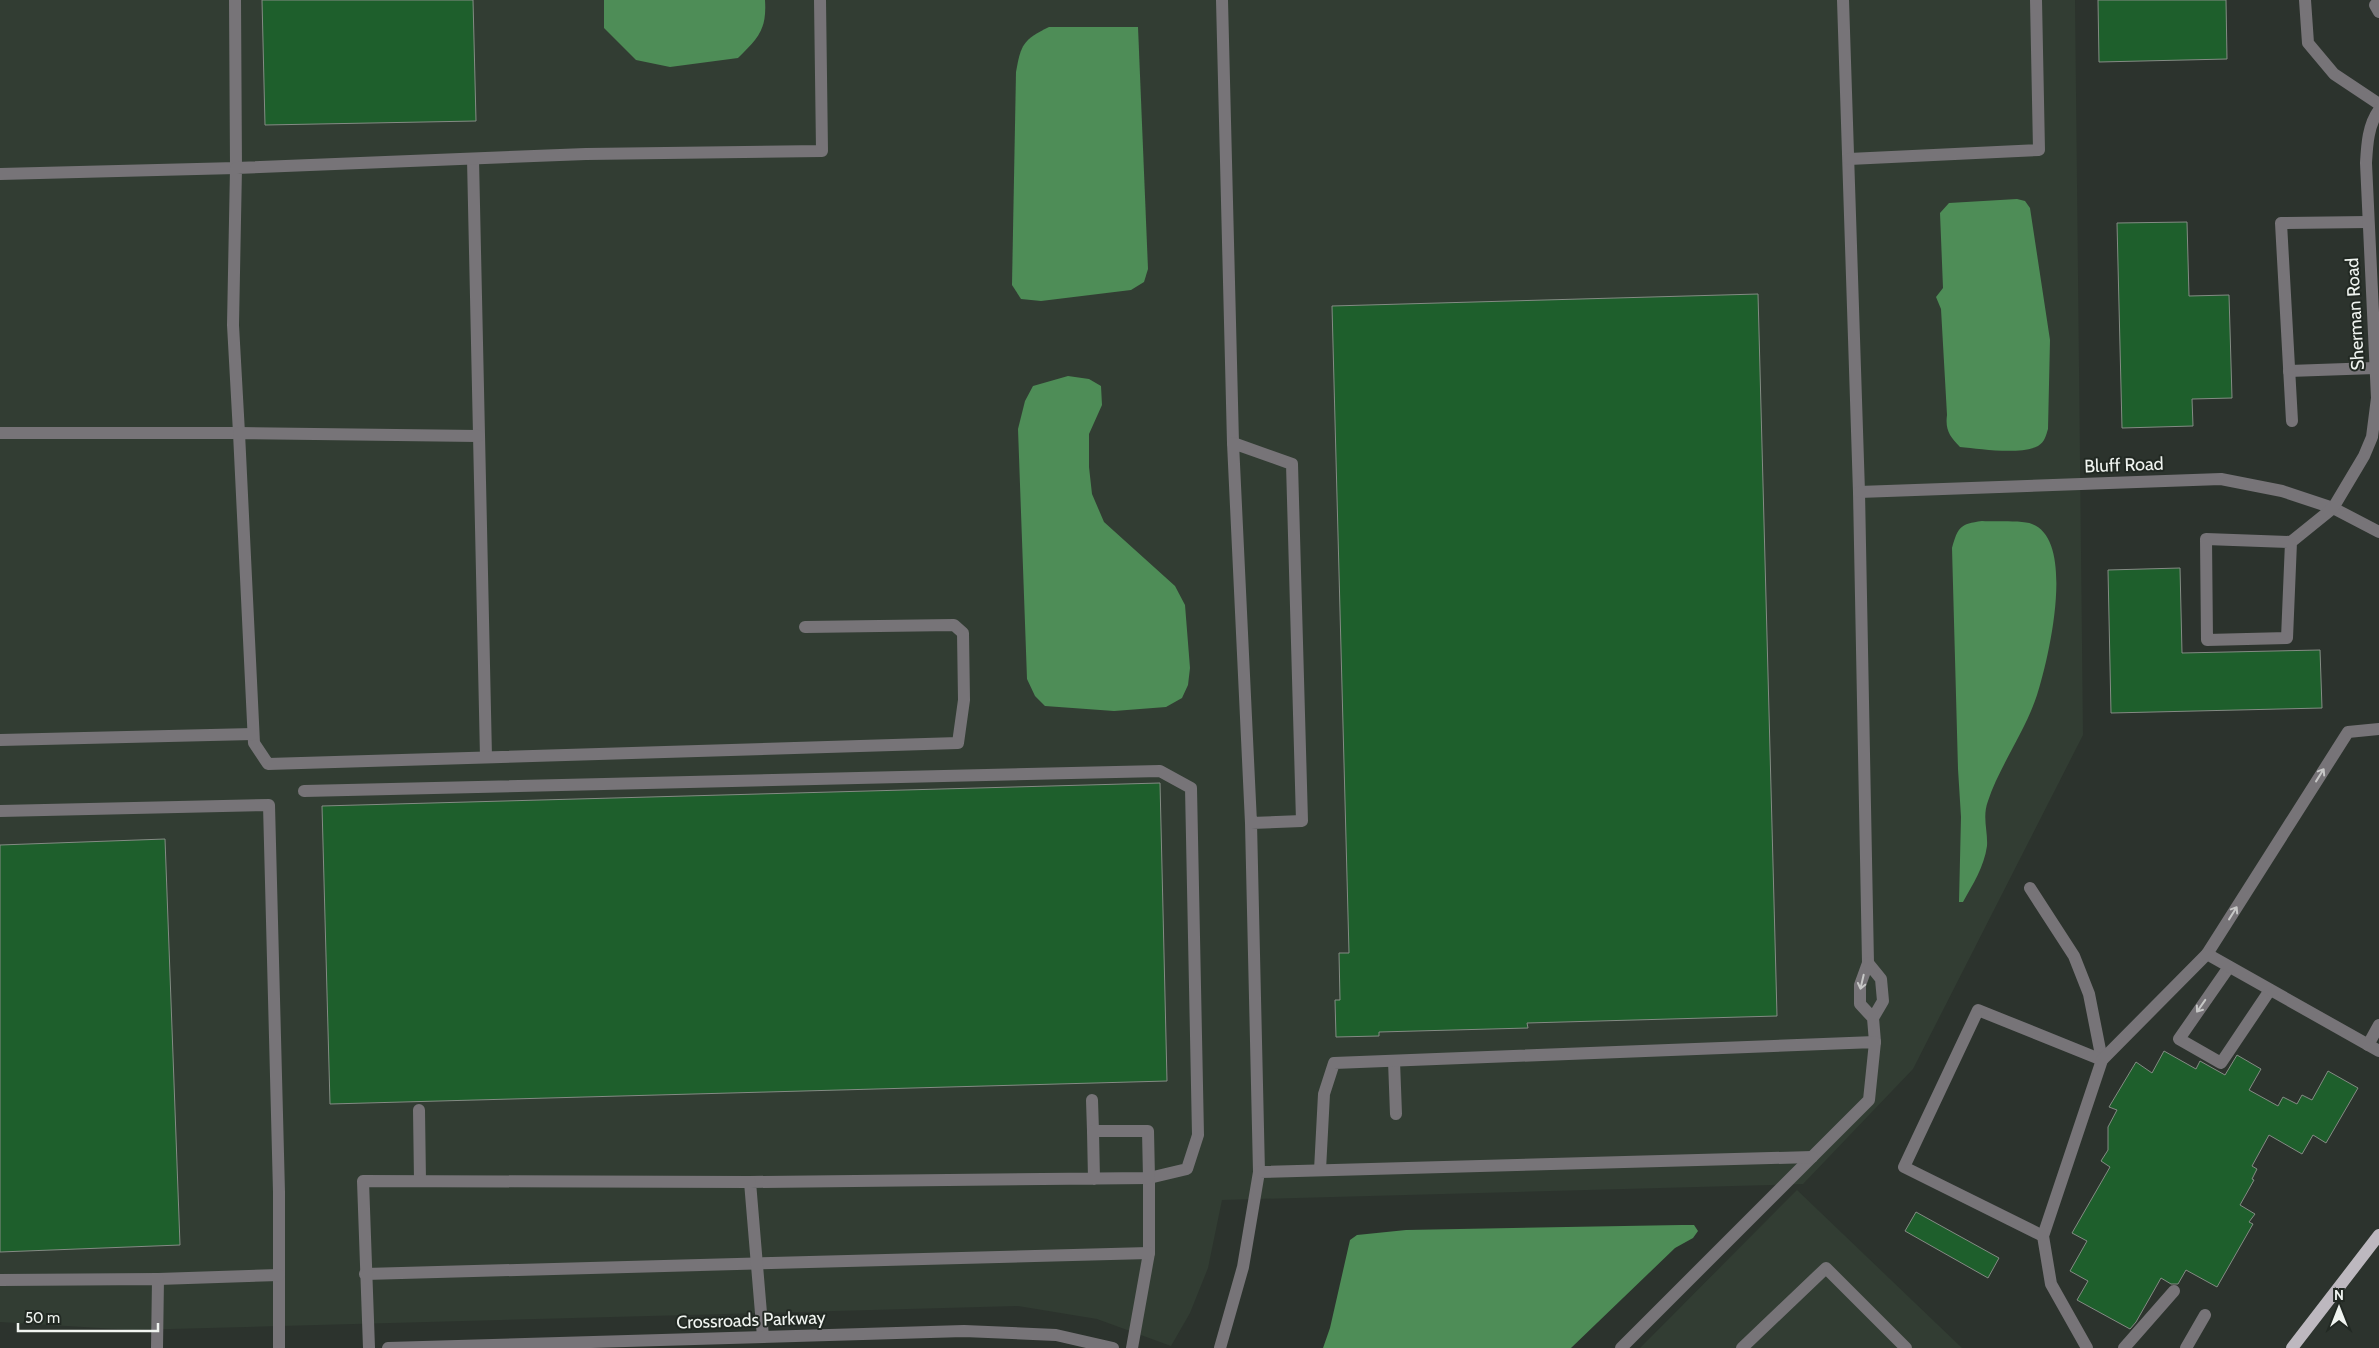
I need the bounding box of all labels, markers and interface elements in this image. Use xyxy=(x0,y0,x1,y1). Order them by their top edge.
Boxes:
street label: Sherman Road xyxy=(2341,257,2369,371)
street label: Bluff Road xyxy=(2084,453,2164,477)
one-way arrow xyxy=(2315,769,2325,783)
one-way arrow xyxy=(2228,906,2238,920)
one-way arrow xyxy=(1856,974,1866,990)
one-way arrow xyxy=(2196,999,2207,1013)
north arrow xyxy=(2314,1283,2364,1333)
text: N xyxy=(2334,1286,2344,1304)
scale bar xyxy=(18,1300,158,1332)
street label: Crossroads Parkway xyxy=(676,1306,826,1334)
text: 50 m xyxy=(25,1309,60,1327)

